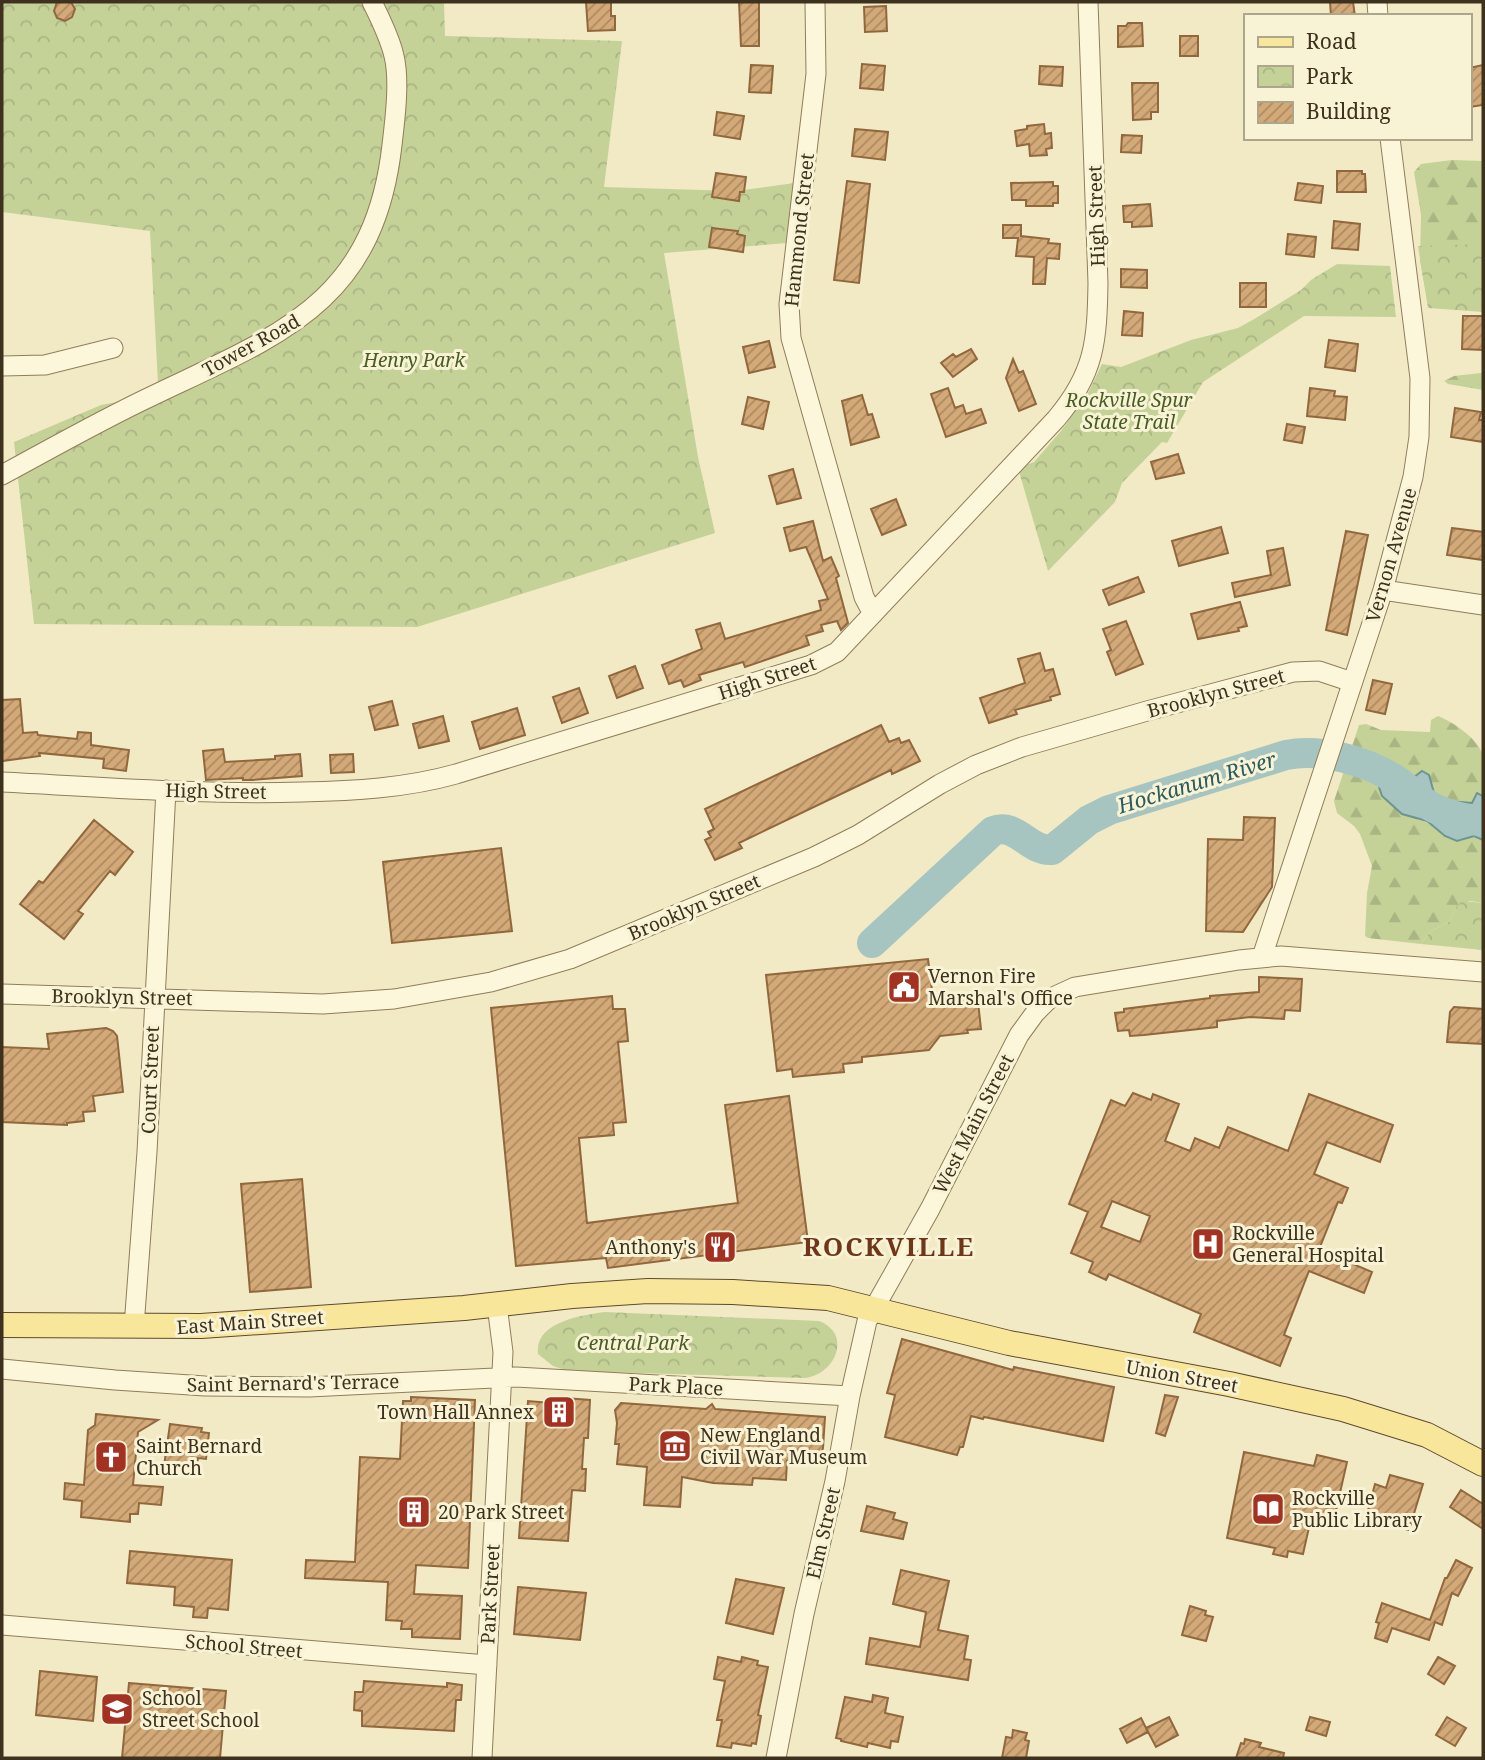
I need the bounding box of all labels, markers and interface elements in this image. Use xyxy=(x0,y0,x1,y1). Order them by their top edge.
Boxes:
legend xyxy=(1244,14,1471,140)
text: Road xyxy=(1306,27,1357,55)
text: Park xyxy=(1306,62,1353,90)
text: Building xyxy=(1306,97,1391,125)
street label: Hammond Street xyxy=(778,152,820,308)
street label: High Street xyxy=(1081,165,1111,267)
street label: Tower Road xyxy=(198,307,305,383)
park label: Henry Park xyxy=(362,347,466,373)
park label: Rockville Spur State Trail xyxy=(1064,387,1193,435)
street label: Vernon Avenue xyxy=(1359,485,1423,625)
street label: High Street xyxy=(715,650,820,706)
street label: Brooklyn Street xyxy=(1144,662,1288,724)
water label: Hockanum River xyxy=(1113,745,1280,820)
street label: High Street xyxy=(165,777,267,805)
street label: Brooklyn Street xyxy=(624,867,764,947)
place label: Vernon Fire Marshal's Office xyxy=(928,963,1073,1011)
public building icon: Vernon Fire Marshal's Office xyxy=(885,968,923,1006)
street label: Brooklyn Street xyxy=(51,983,193,1011)
street label: Court Street xyxy=(135,1025,165,1135)
street label: West Main Street xyxy=(926,1049,1020,1198)
place label: Rockville General Hospital xyxy=(1232,1220,1384,1268)
hospital icon: Rockville General Hospital xyxy=(1189,1225,1227,1263)
restaurant icon: Anthony's xyxy=(701,1228,739,1266)
district label: ROCKVILLE xyxy=(803,1228,975,1264)
place label: Anthony's xyxy=(605,1234,696,1260)
street label: East Main Street xyxy=(176,1304,325,1340)
park label: Central Park xyxy=(577,1330,690,1356)
street label: Union Street xyxy=(1124,1353,1240,1399)
street label: Saint Bernard's Terrace xyxy=(187,1368,399,1398)
street label: Park Place xyxy=(628,1371,724,1401)
building icon: Town Hall Annex xyxy=(540,1393,578,1431)
place label: Town Hall Annex xyxy=(377,1399,534,1425)
place label: New England Civil War Museum xyxy=(700,1422,867,1470)
museum icon: New England Civil War Museum xyxy=(656,1427,694,1465)
place label: Saint Bernard Church xyxy=(136,1433,262,1481)
church icon: Saint Bernard Church xyxy=(92,1438,130,1476)
street label: Elm Street xyxy=(800,1484,846,1582)
place label: Rockville Public Library xyxy=(1292,1485,1422,1533)
library icon: Rockville Public Library xyxy=(1249,1490,1287,1528)
building icon: 20 Park Street xyxy=(395,1493,433,1531)
place label: 20 Park Street xyxy=(438,1499,565,1525)
street label: Park Street xyxy=(474,1543,506,1645)
street label: School Street xyxy=(184,1628,304,1664)
place label: School Street School xyxy=(142,1685,260,1733)
school or university icon: School Street School xyxy=(98,1690,136,1728)

